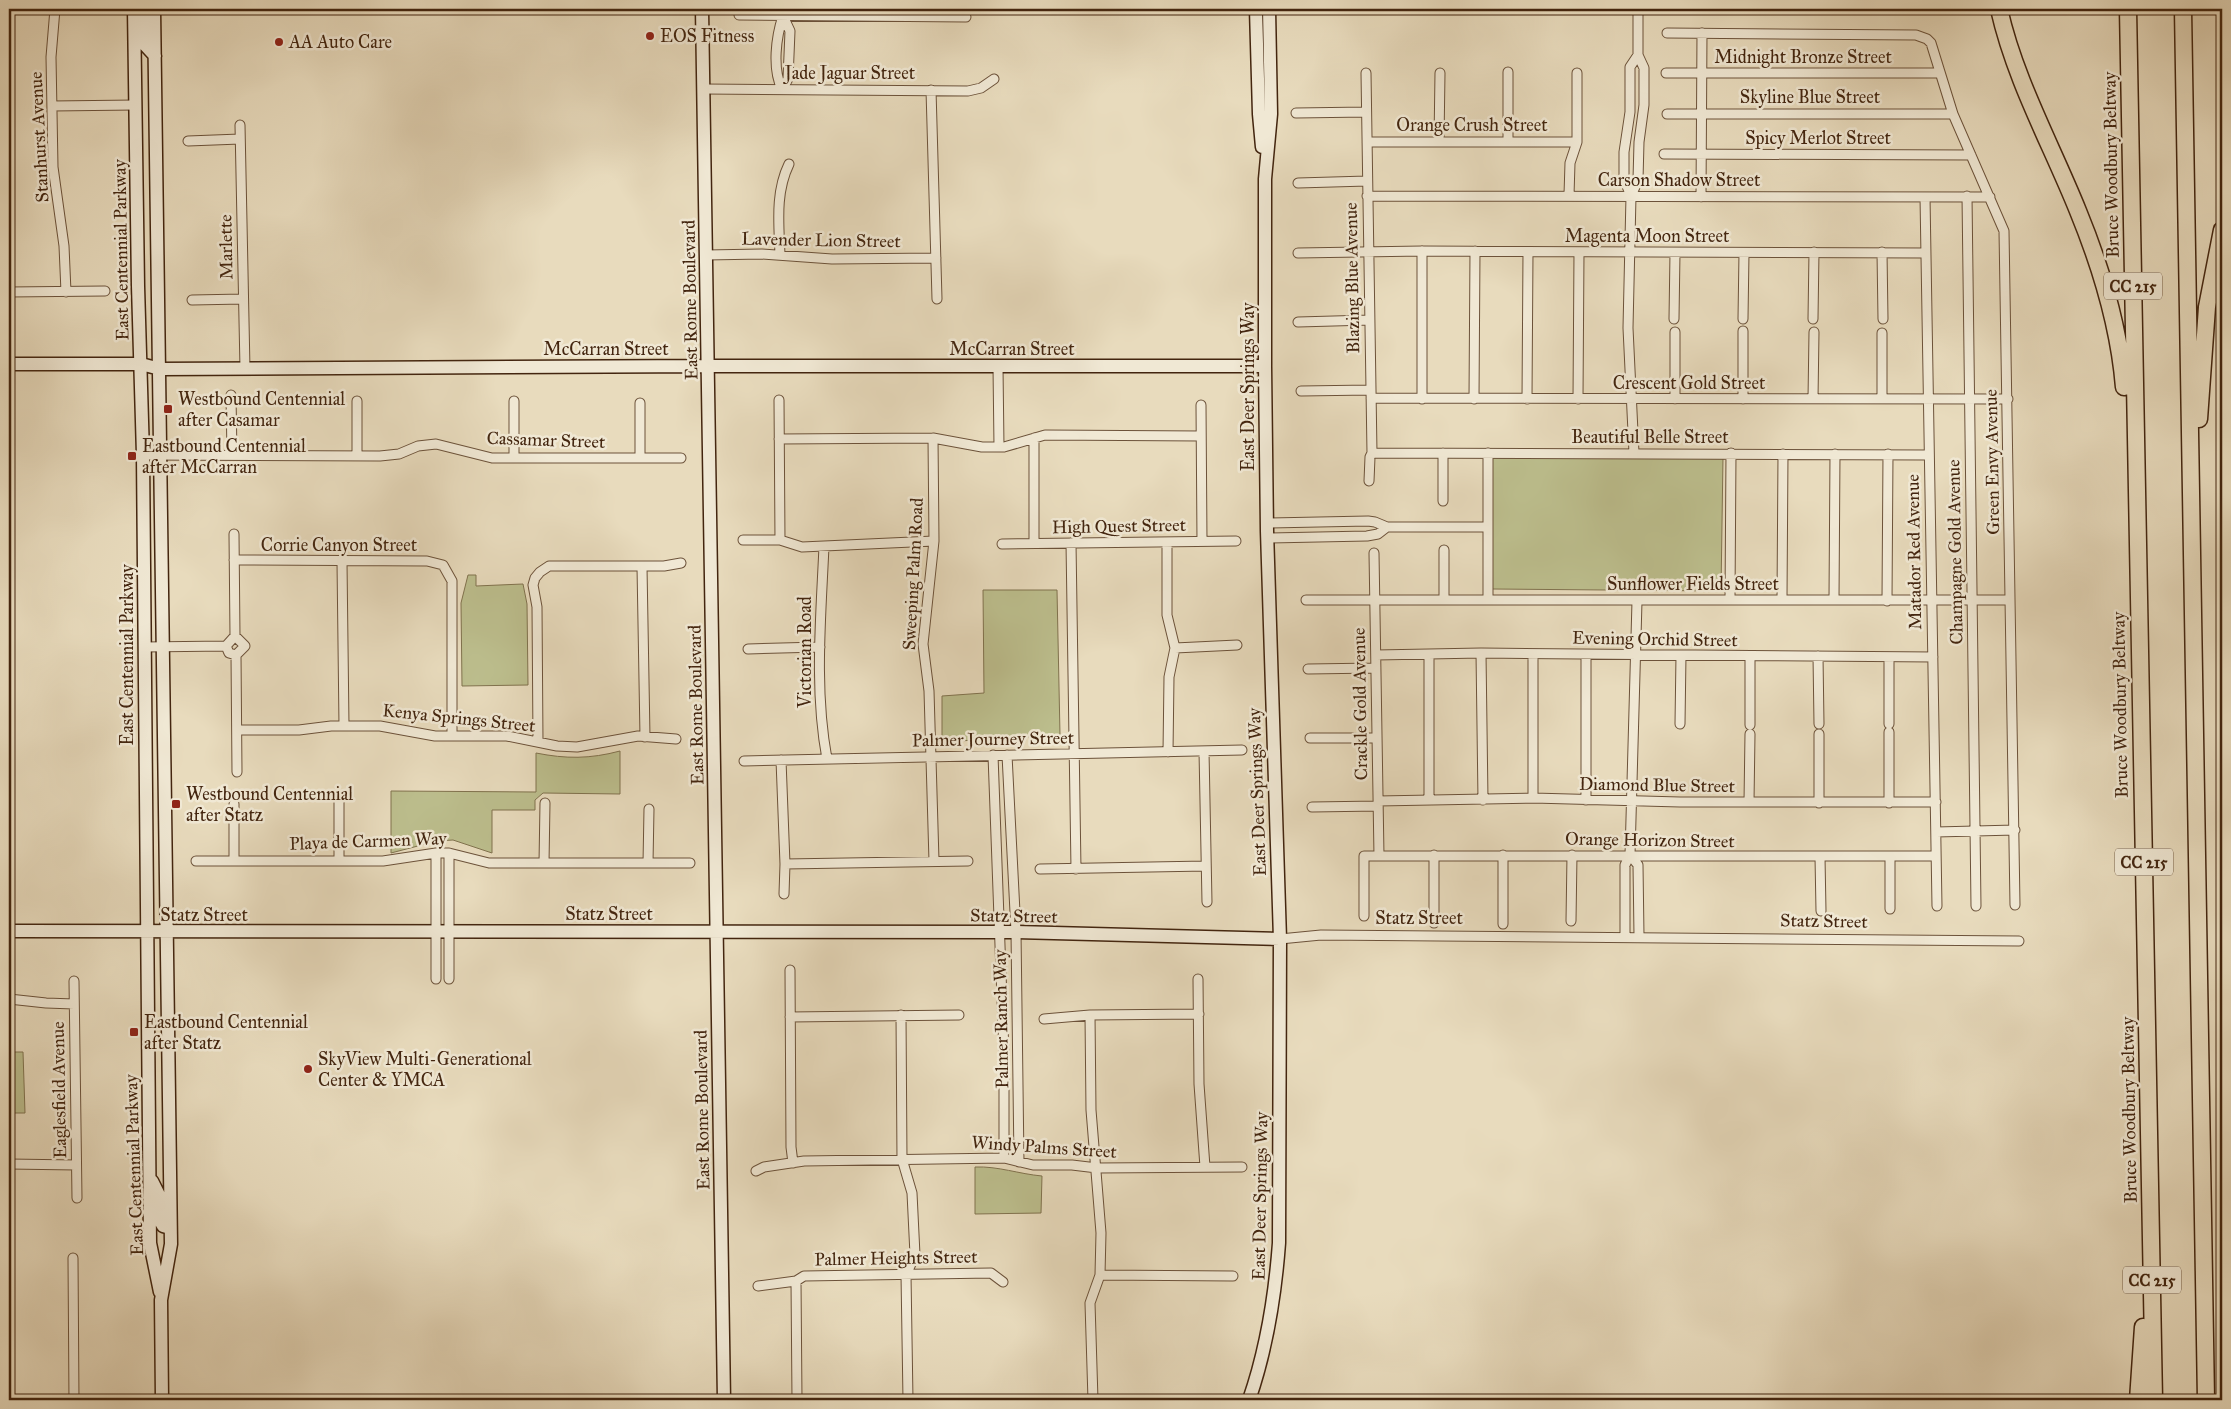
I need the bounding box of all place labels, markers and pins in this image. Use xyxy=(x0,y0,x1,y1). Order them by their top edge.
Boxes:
place label: EOS Fitness xyxy=(660,25,754,47)
marker: EOS Fitness xyxy=(644,30,656,42)
place label: AA Auto Care xyxy=(288,31,392,53)
marker: AA Auto Care xyxy=(273,36,285,48)
place label: Westbound Centennial after Casamar xyxy=(178,388,345,431)
marker: Westbound Centennial after Casamar xyxy=(162,403,174,415)
place label: Eastbound Centennial after McCarran xyxy=(142,435,306,478)
marker: Eastbound Centennial after McCarran xyxy=(126,450,138,462)
place label: Westbound Centennial after Statz xyxy=(186,783,353,826)
marker: Westbound Centennial after Statz xyxy=(170,798,182,810)
place label: Eastbound Centennial after Statz xyxy=(144,1011,308,1054)
marker: Eastbound Centennial after Statz xyxy=(128,1026,140,1038)
place label: SkyView Multi-Generational Center & YMCA xyxy=(318,1048,532,1091)
marker: SkyView Multi-Generational Center & YMCA xyxy=(302,1063,314,1075)

